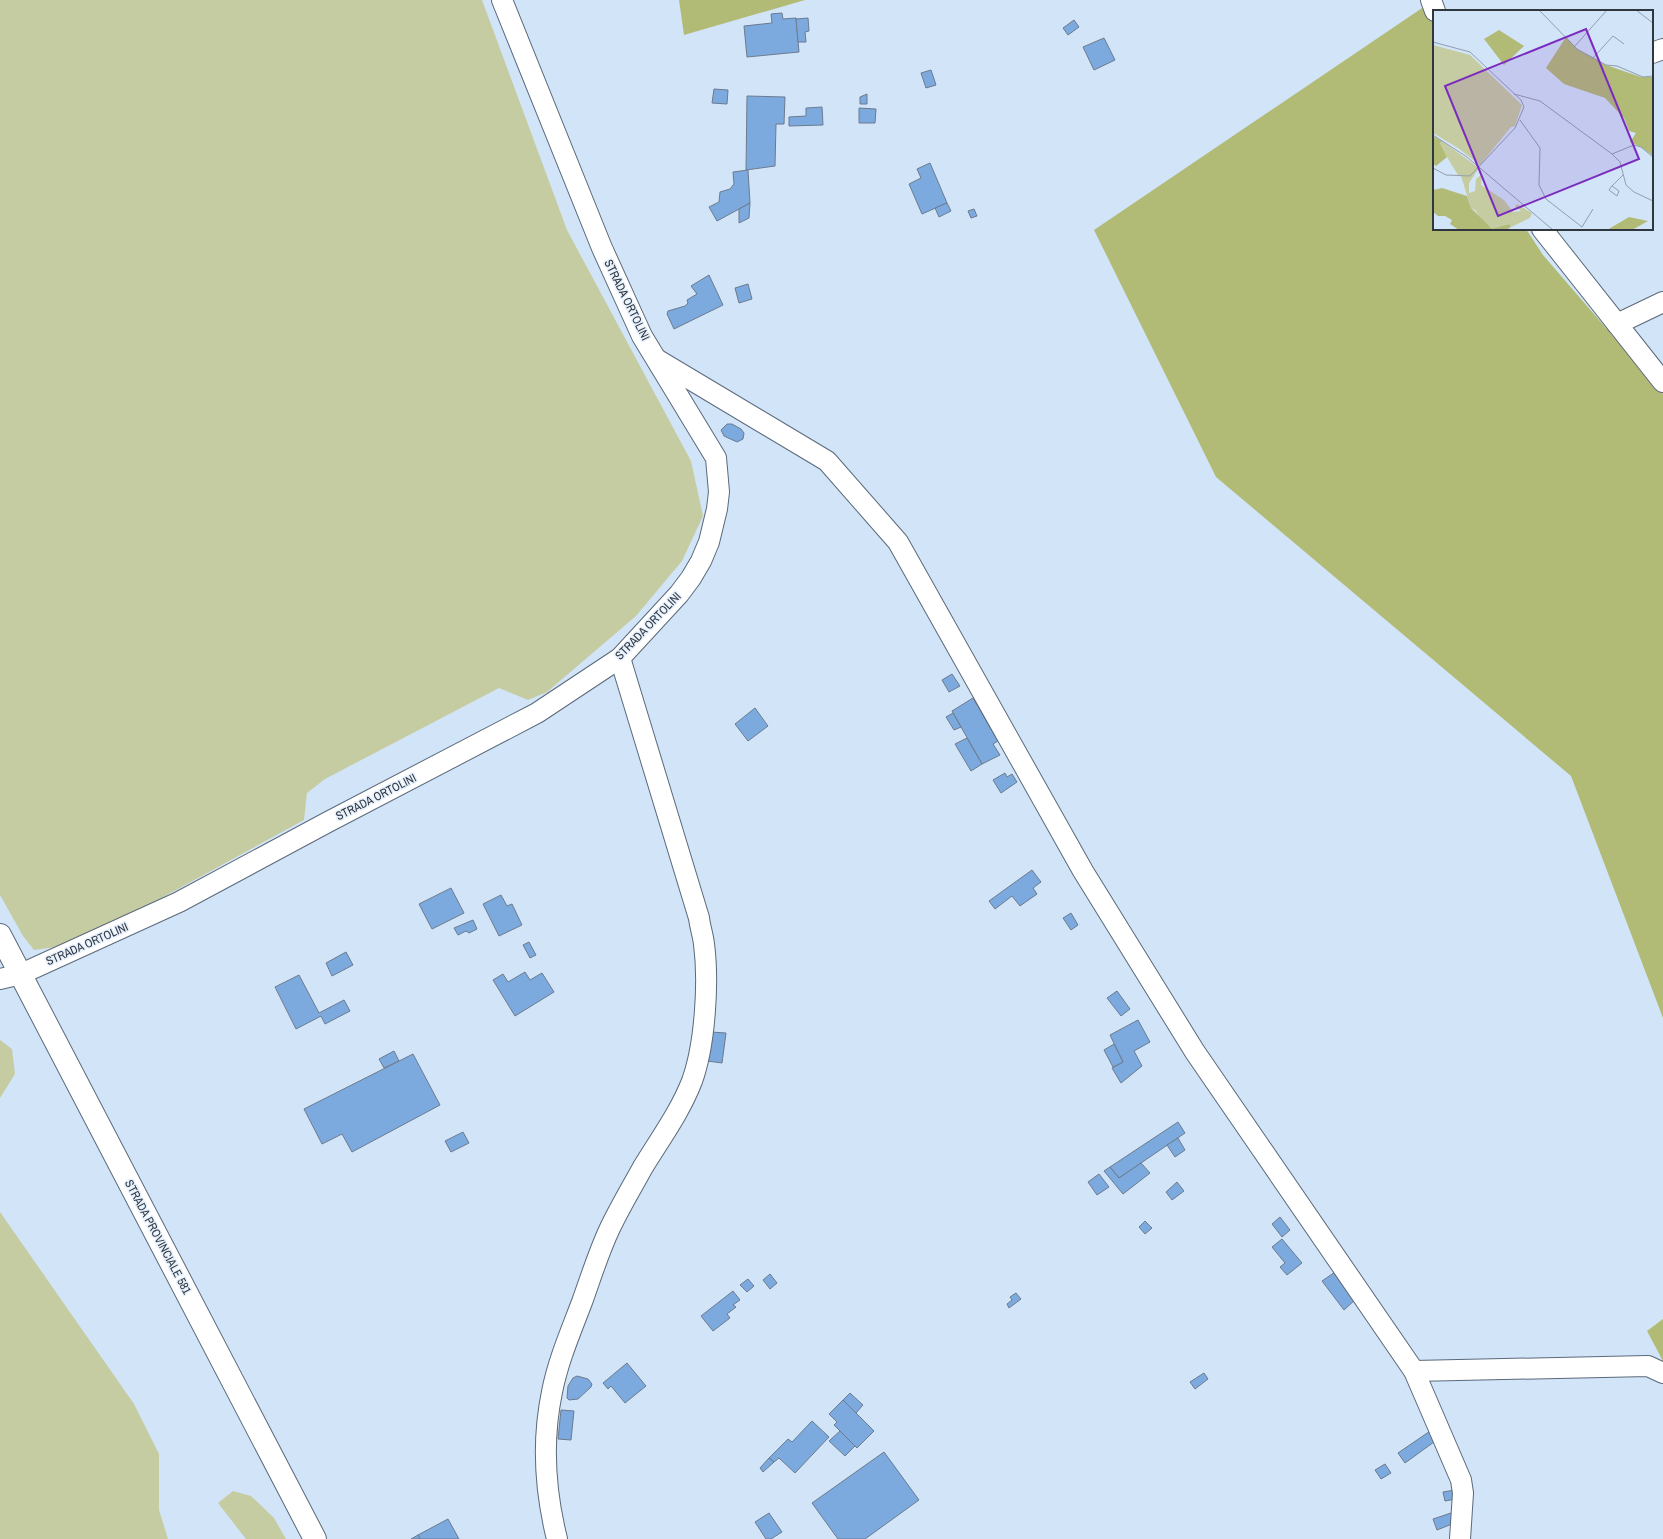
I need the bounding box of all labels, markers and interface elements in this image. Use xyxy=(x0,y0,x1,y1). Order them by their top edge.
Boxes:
inset map xyxy=(1433,10,1653,230)
street label: STRADA ORTOLINI xyxy=(600,257,654,343)
street label: STRADA ORTOLINI xyxy=(612,589,684,663)
street label: STRADA ORTOLINI xyxy=(333,770,419,824)
street label: STRADA ORTOLINI xyxy=(43,919,131,969)
street label: STRADA PROVINCIALE 581 xyxy=(121,1177,195,1297)

